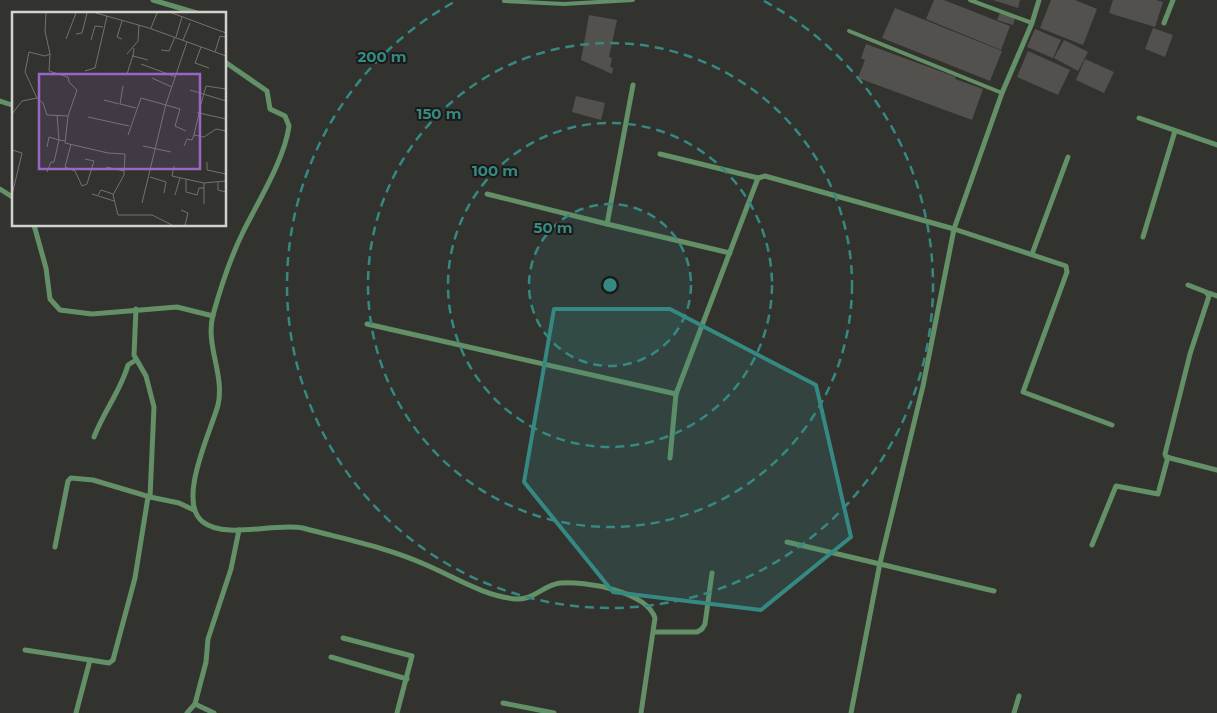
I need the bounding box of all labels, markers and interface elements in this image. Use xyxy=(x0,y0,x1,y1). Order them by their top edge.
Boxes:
inset map xyxy=(12,12,226,226)
text: 200 m xyxy=(357,47,407,66)
text: 150 m xyxy=(417,104,461,123)
text: 100 m xyxy=(472,161,518,180)
text: 50 m xyxy=(533,218,573,237)
centre of rings xyxy=(601,276,619,294)

